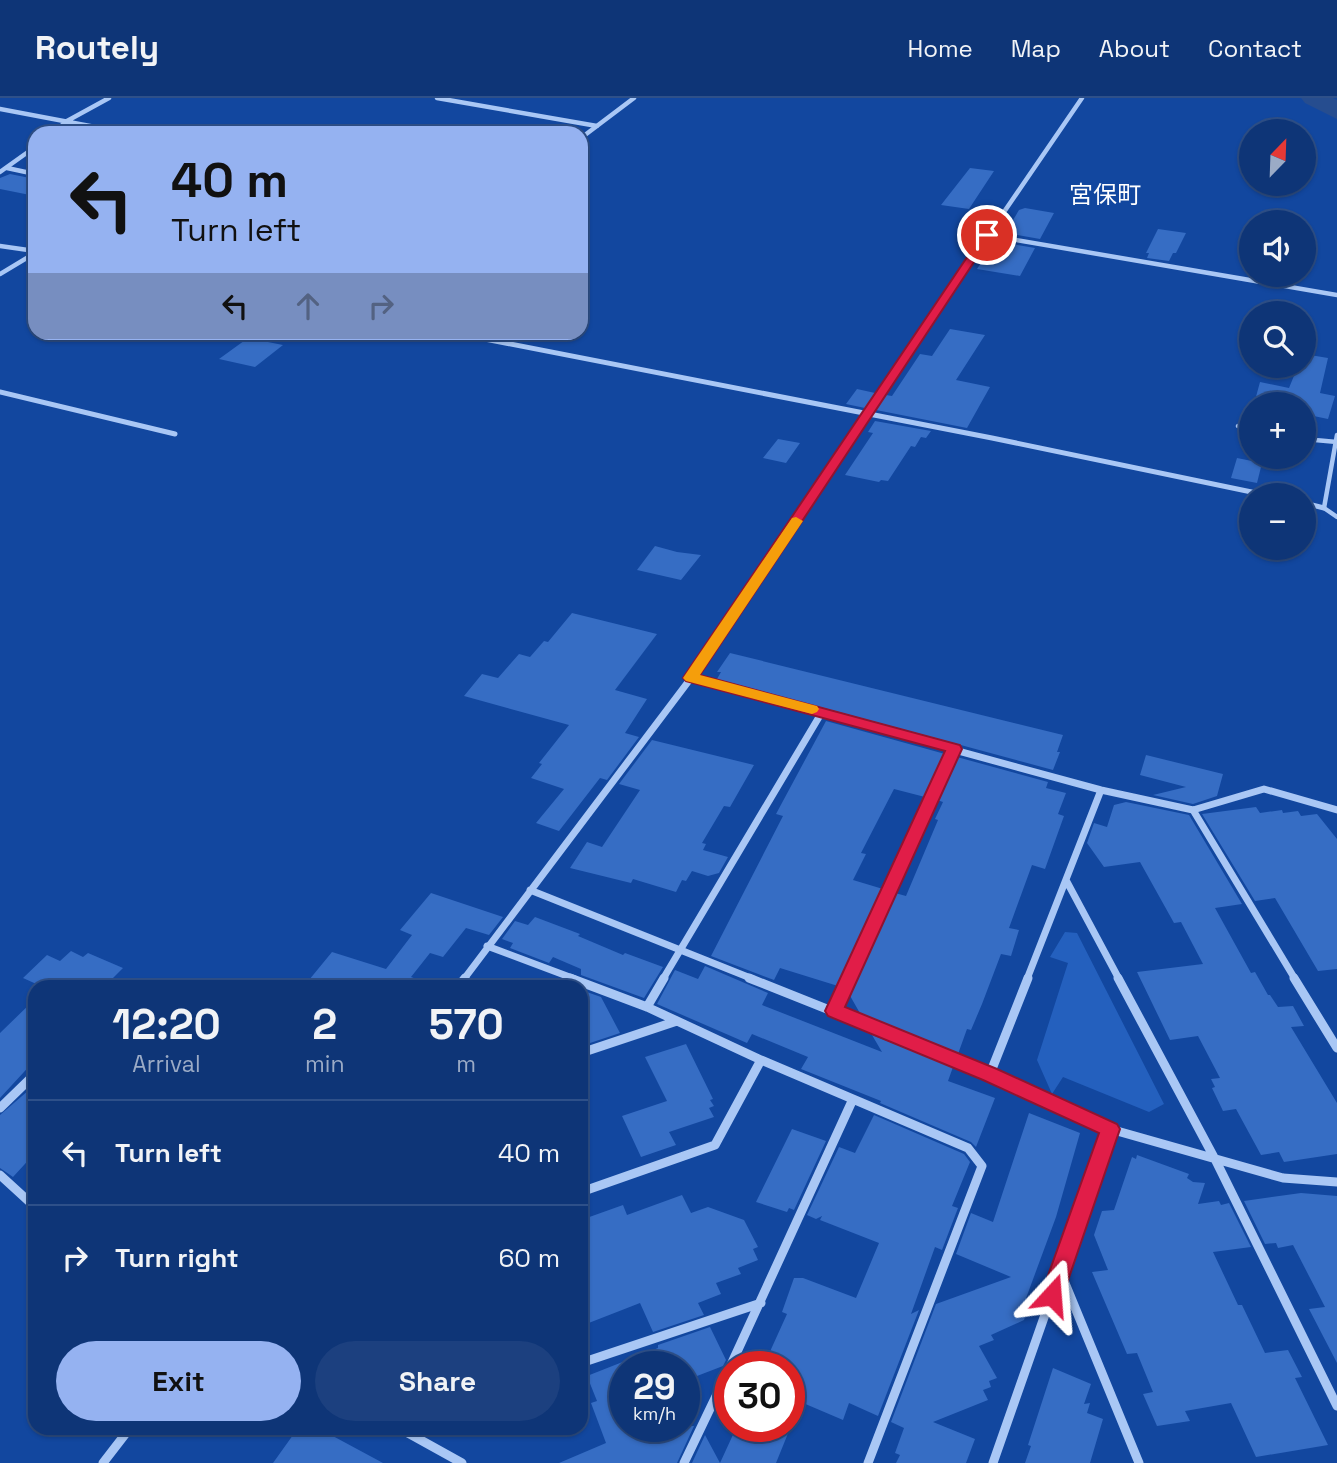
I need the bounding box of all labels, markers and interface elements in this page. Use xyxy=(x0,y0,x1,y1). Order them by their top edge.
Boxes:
text: Routely xyxy=(35,27,159,69)
text: Home xyxy=(907,33,973,64)
text: Map xyxy=(1011,33,1061,64)
text: About xyxy=(1099,33,1170,64)
text: Contact xyxy=(1208,33,1302,64)
north arrow xyxy=(1239,119,1316,196)
map controls xyxy=(1239,119,1316,560)
text: 40 m xyxy=(171,149,288,211)
icon: left xyxy=(56,154,147,245)
district label: 宮保町 xyxy=(1069,179,1141,210)
pin xyxy=(957,205,1017,265)
text: Turn left xyxy=(171,210,301,250)
button: sound xyxy=(1239,210,1316,287)
icon: arrive xyxy=(968,216,1006,254)
icon: left xyxy=(216,287,254,325)
icon: ahead xyxy=(289,287,327,325)
icon: right xyxy=(362,287,400,325)
button: search xyxy=(1239,301,1316,378)
button: + xyxy=(1239,392,1316,469)
button: − xyxy=(1239,483,1316,560)
text: 12:20 xyxy=(112,998,221,1051)
text: 2 xyxy=(312,998,337,1051)
text: 570 xyxy=(429,998,504,1051)
text: Arrival xyxy=(132,1049,201,1079)
text: min xyxy=(305,1049,345,1079)
text: m xyxy=(456,1049,476,1079)
icon: left xyxy=(56,1134,94,1172)
text: Turn left xyxy=(115,1136,222,1170)
text: 40 m xyxy=(498,1136,560,1170)
icon: right xyxy=(56,1239,94,1277)
text: Turn right xyxy=(115,1241,239,1275)
text: 60 m xyxy=(498,1241,560,1275)
position arrow xyxy=(1015,1258,1089,1332)
button: Exit xyxy=(56,1341,301,1421)
button: Share xyxy=(315,1341,560,1421)
speed limit sign: 30 xyxy=(714,1351,805,1442)
text: 29 xyxy=(633,1365,676,1409)
text: km/h xyxy=(633,1402,676,1425)

